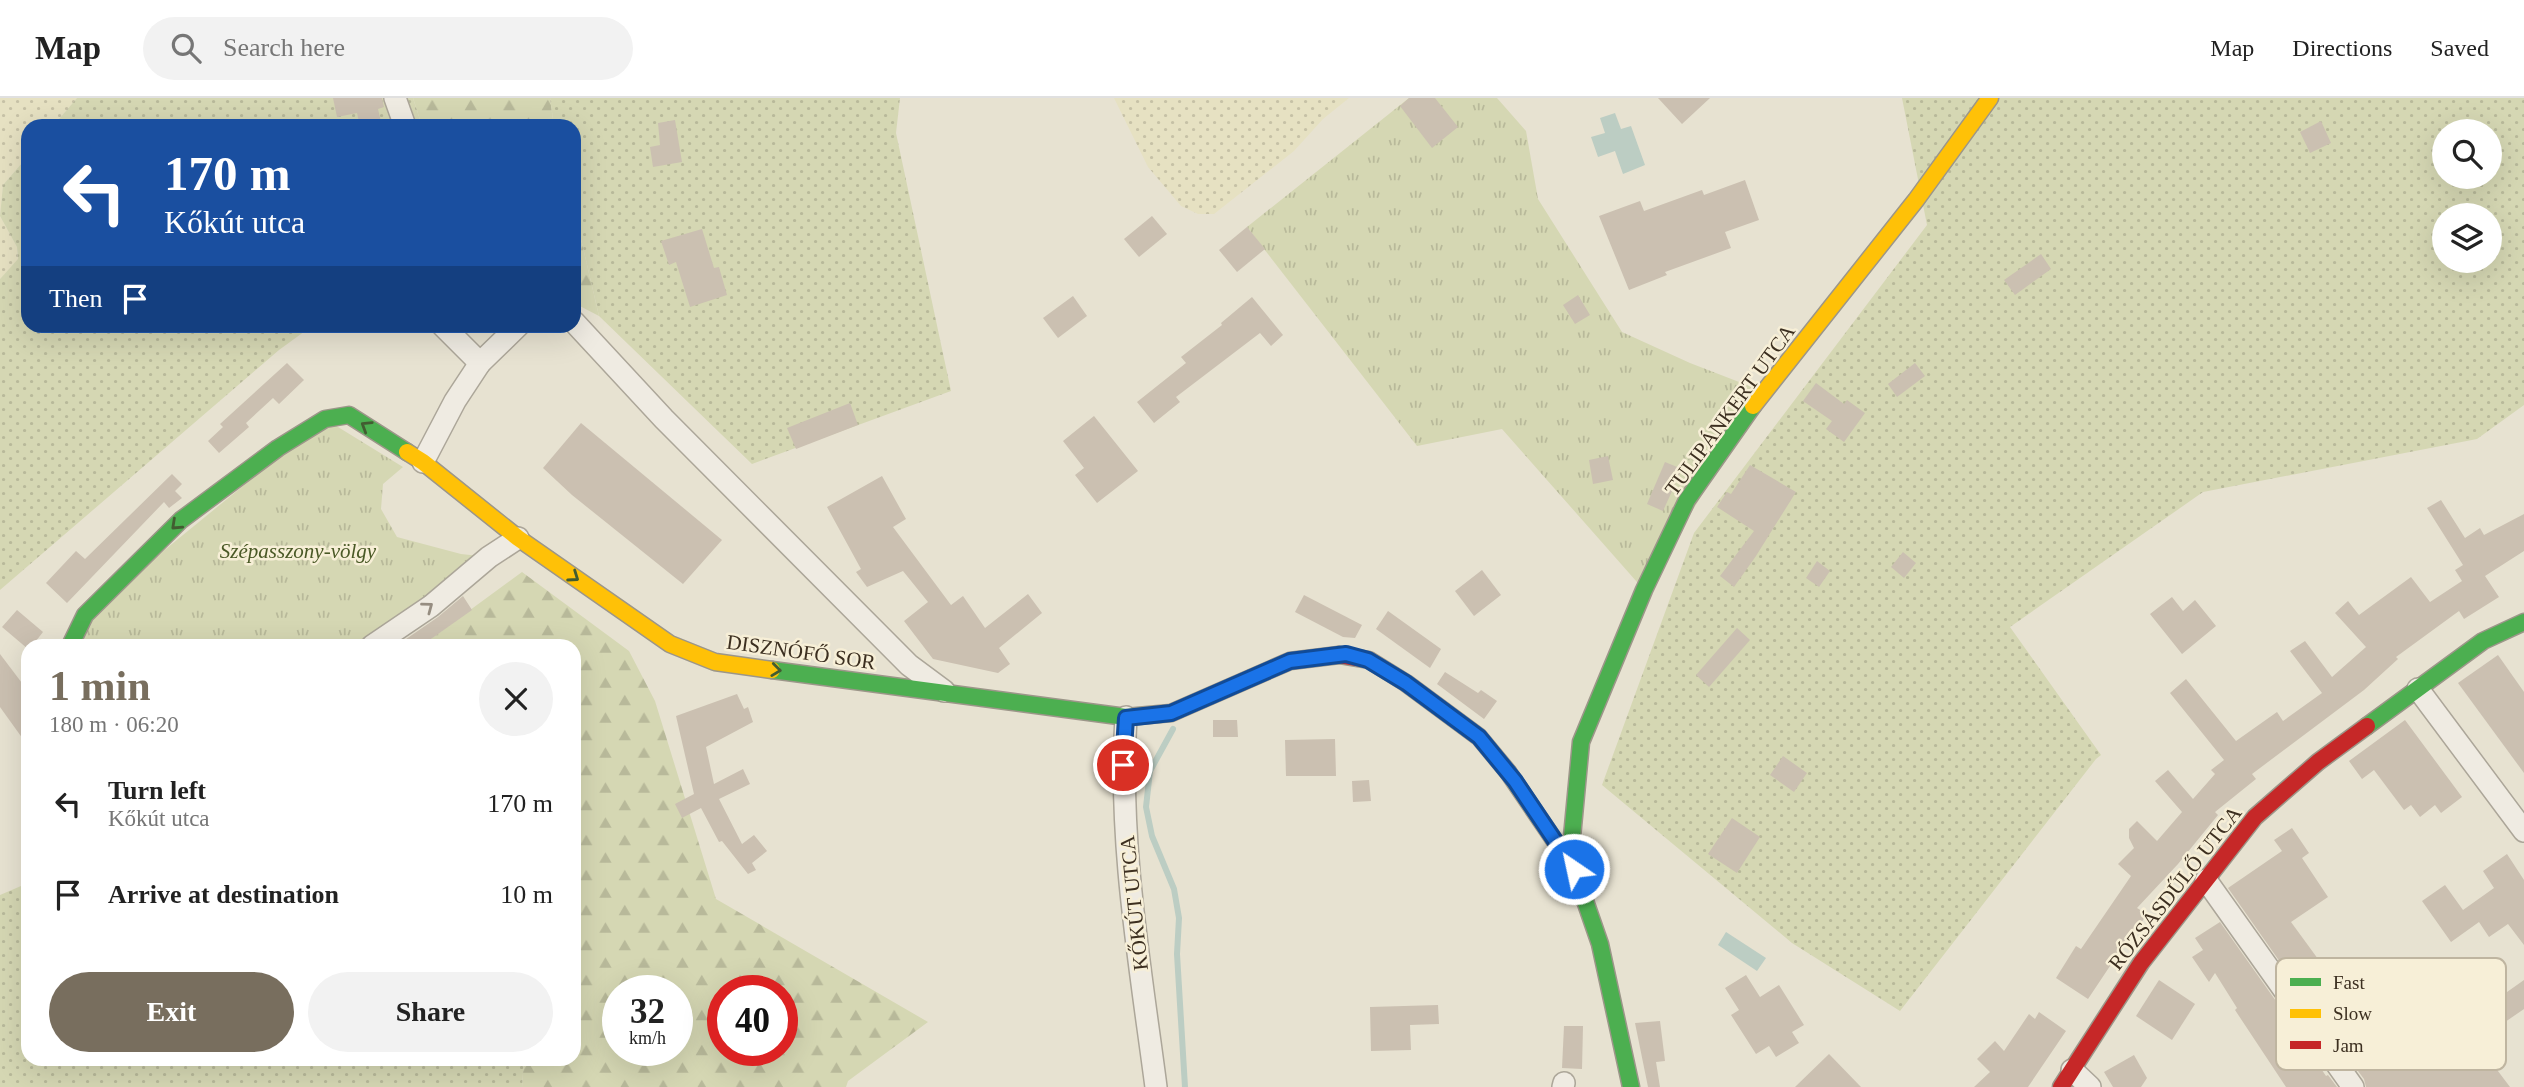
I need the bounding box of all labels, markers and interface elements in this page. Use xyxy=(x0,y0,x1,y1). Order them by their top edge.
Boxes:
search box xyxy=(143,17,633,80)
icon: search xyxy=(167,29,205,67)
text: Map xyxy=(35,30,101,66)
text: Search here xyxy=(223,33,345,62)
text: Map xyxy=(2210,35,2254,61)
text: Directions xyxy=(2292,35,2392,61)
text: Saved xyxy=(2430,35,2489,61)
map controls xyxy=(2432,119,2502,273)
button: search xyxy=(2432,119,2502,189)
text: 170 m xyxy=(164,146,291,201)
icon: left xyxy=(49,147,140,238)
button: layers xyxy=(2432,203,2502,273)
text: Kőkút utca xyxy=(164,204,305,240)
icon: arrive xyxy=(116,280,154,318)
text: Then xyxy=(49,284,102,313)
street label: TULIPÁNKERT UTCA xyxy=(1660,319,1801,500)
one-way arrow xyxy=(360,421,373,434)
one-way arrow xyxy=(171,517,184,529)
park label: Szépasszony-völgy xyxy=(220,539,377,563)
one-way arrow xyxy=(566,569,579,581)
one-way arrow xyxy=(421,603,433,616)
street label: DISZNÓFŐ SOR xyxy=(725,630,877,674)
button: close xyxy=(479,662,553,736)
one-way arrow xyxy=(770,662,782,677)
text: 1 min xyxy=(49,663,151,709)
text: 180 m · 06:20 xyxy=(49,712,179,737)
pin xyxy=(1093,735,1153,795)
icon: arrive xyxy=(1104,746,1142,784)
text: Turn left xyxy=(108,776,206,805)
icon: left xyxy=(49,785,87,823)
text: 170 m xyxy=(487,789,553,818)
street label: RÓZSÁSDŰLŐ UTCA xyxy=(2104,801,2247,975)
text: Kőkút utca xyxy=(108,806,210,831)
position arrow xyxy=(1537,832,1611,906)
street label: KŐKÚT UTCA xyxy=(1115,834,1153,972)
icon: arrive xyxy=(49,876,87,914)
text: Arrive at destination xyxy=(108,880,339,909)
text: 10 m xyxy=(500,880,553,909)
legend xyxy=(2276,958,2506,1070)
button: Exit xyxy=(49,972,294,1052)
button: Share xyxy=(308,972,553,1052)
text: Fast xyxy=(2333,972,2365,993)
speed limit sign: 40 xyxy=(707,975,798,1066)
text: 32 xyxy=(630,992,665,1031)
text: Slow xyxy=(2333,1003,2372,1024)
text: km/h xyxy=(629,1028,666,1048)
text: Jam xyxy=(2333,1035,2364,1056)

